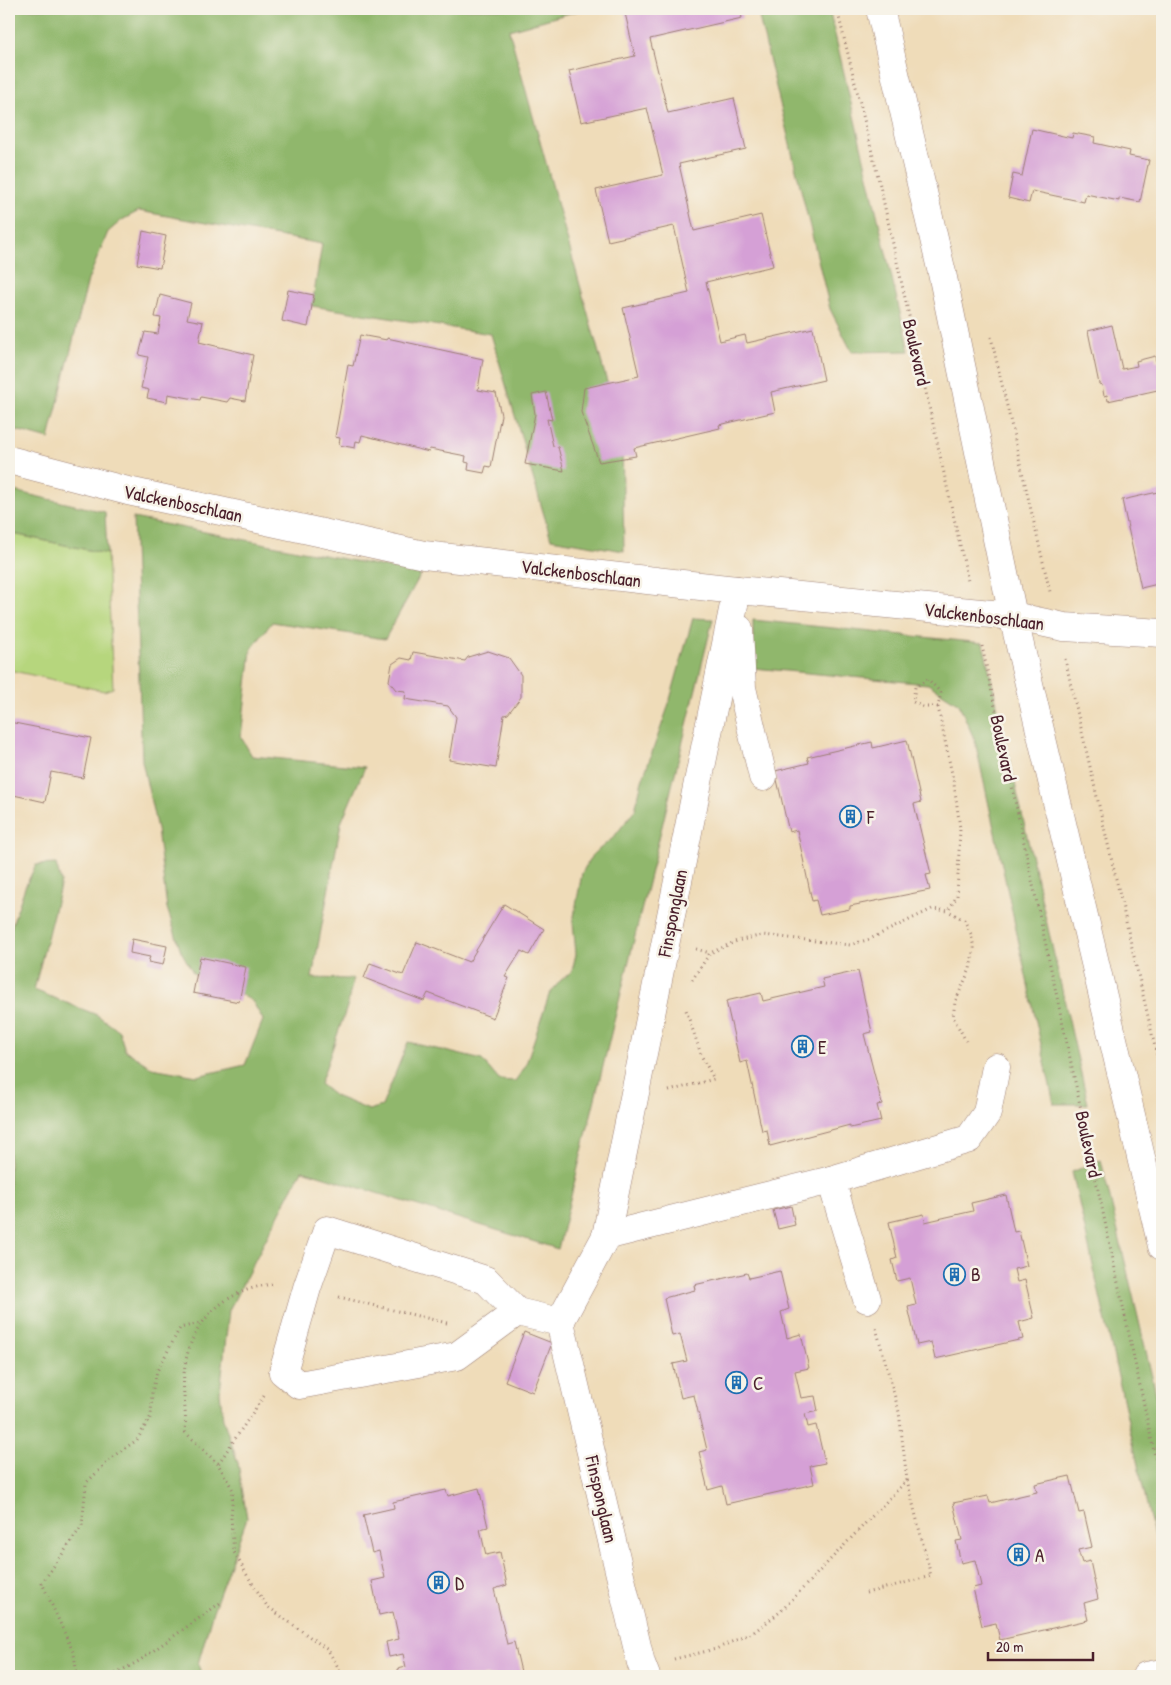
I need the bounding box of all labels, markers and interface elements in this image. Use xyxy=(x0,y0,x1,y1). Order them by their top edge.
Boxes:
street label: Boulevard xyxy=(897,316,937,388)
street label: Valckenboschlaan xyxy=(121,478,245,528)
street label: Valckenboschlaan xyxy=(519,553,643,593)
street label: Valckenboschlaan xyxy=(922,596,1046,636)
street label: Boulevard xyxy=(984,712,1024,784)
place label: F xyxy=(866,804,875,830)
building icon: F xyxy=(839,805,863,829)
street label: Finsponglaan xyxy=(651,867,693,960)
place label: E xyxy=(818,1034,827,1060)
building icon: E xyxy=(790,1035,814,1059)
street label: Boulevard xyxy=(1069,1108,1109,1180)
place label: B xyxy=(971,1261,981,1287)
building icon: B xyxy=(943,1262,967,1286)
place label: C xyxy=(753,1370,763,1396)
building icon: C xyxy=(725,1371,749,1395)
street label: Finsponglaan xyxy=(579,1452,625,1545)
place label: A xyxy=(1035,1542,1044,1568)
building icon: A xyxy=(1007,1543,1031,1567)
place label: D xyxy=(455,1570,464,1596)
building icon: D xyxy=(427,1571,451,1595)
scale bar xyxy=(988,1630,1094,1662)
text: 20 m xyxy=(996,1636,1023,1657)

